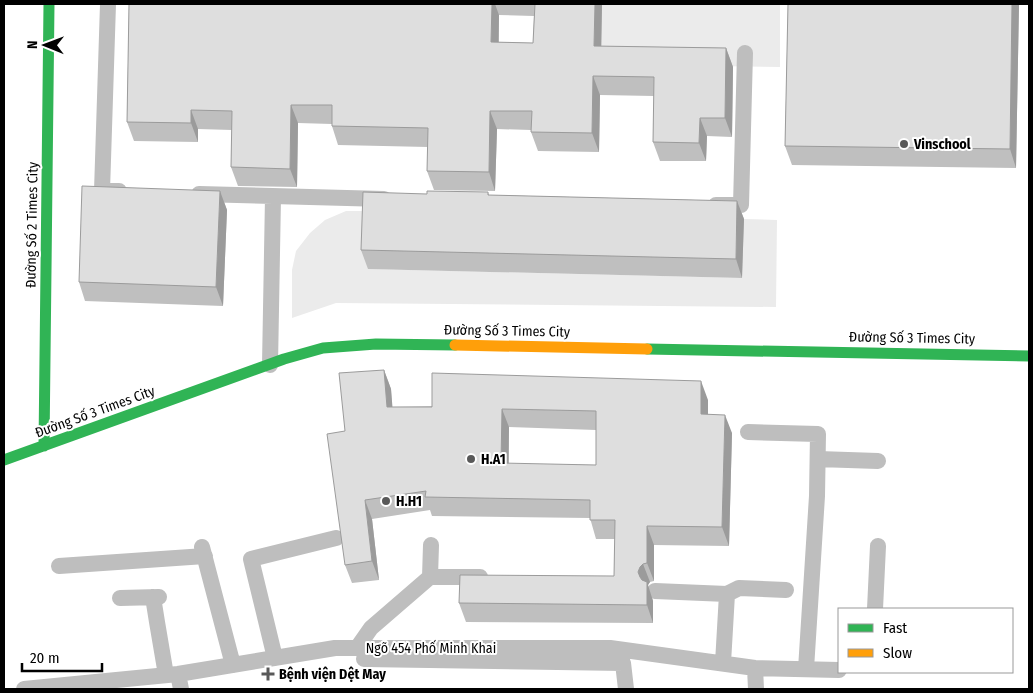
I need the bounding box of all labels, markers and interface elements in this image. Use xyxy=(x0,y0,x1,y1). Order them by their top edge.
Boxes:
north arrow xyxy=(20,20,70,70)
text: N xyxy=(24,40,41,49)
place label: Vinschool xyxy=(913,136,971,153)
marker: Vinschool xyxy=(898,138,910,150)
street label: Đường Số 2 Times City xyxy=(21,161,42,288)
street label: Đường Số 3 Times City xyxy=(444,320,571,341)
street label: Đường Số 3 Times City xyxy=(849,327,976,348)
street label: Đường Số 3 Times City xyxy=(32,381,158,442)
place label: H.A1 xyxy=(481,451,506,468)
marker: H.A1 xyxy=(465,453,477,465)
place label: H.H1 xyxy=(396,493,422,510)
marker: H.H1 xyxy=(380,495,392,507)
legend xyxy=(838,608,1013,673)
text: Fast xyxy=(883,619,907,637)
street label: Ngõ 454 Phố Minh Khai xyxy=(366,639,496,657)
scale bar xyxy=(22,640,102,672)
text: Slow xyxy=(883,644,912,662)
text: 20 m xyxy=(30,649,60,667)
place label: Bệnh viện Dệt May xyxy=(279,666,386,683)
marker: Bệnh viện Dệt May xyxy=(261,667,275,681)

